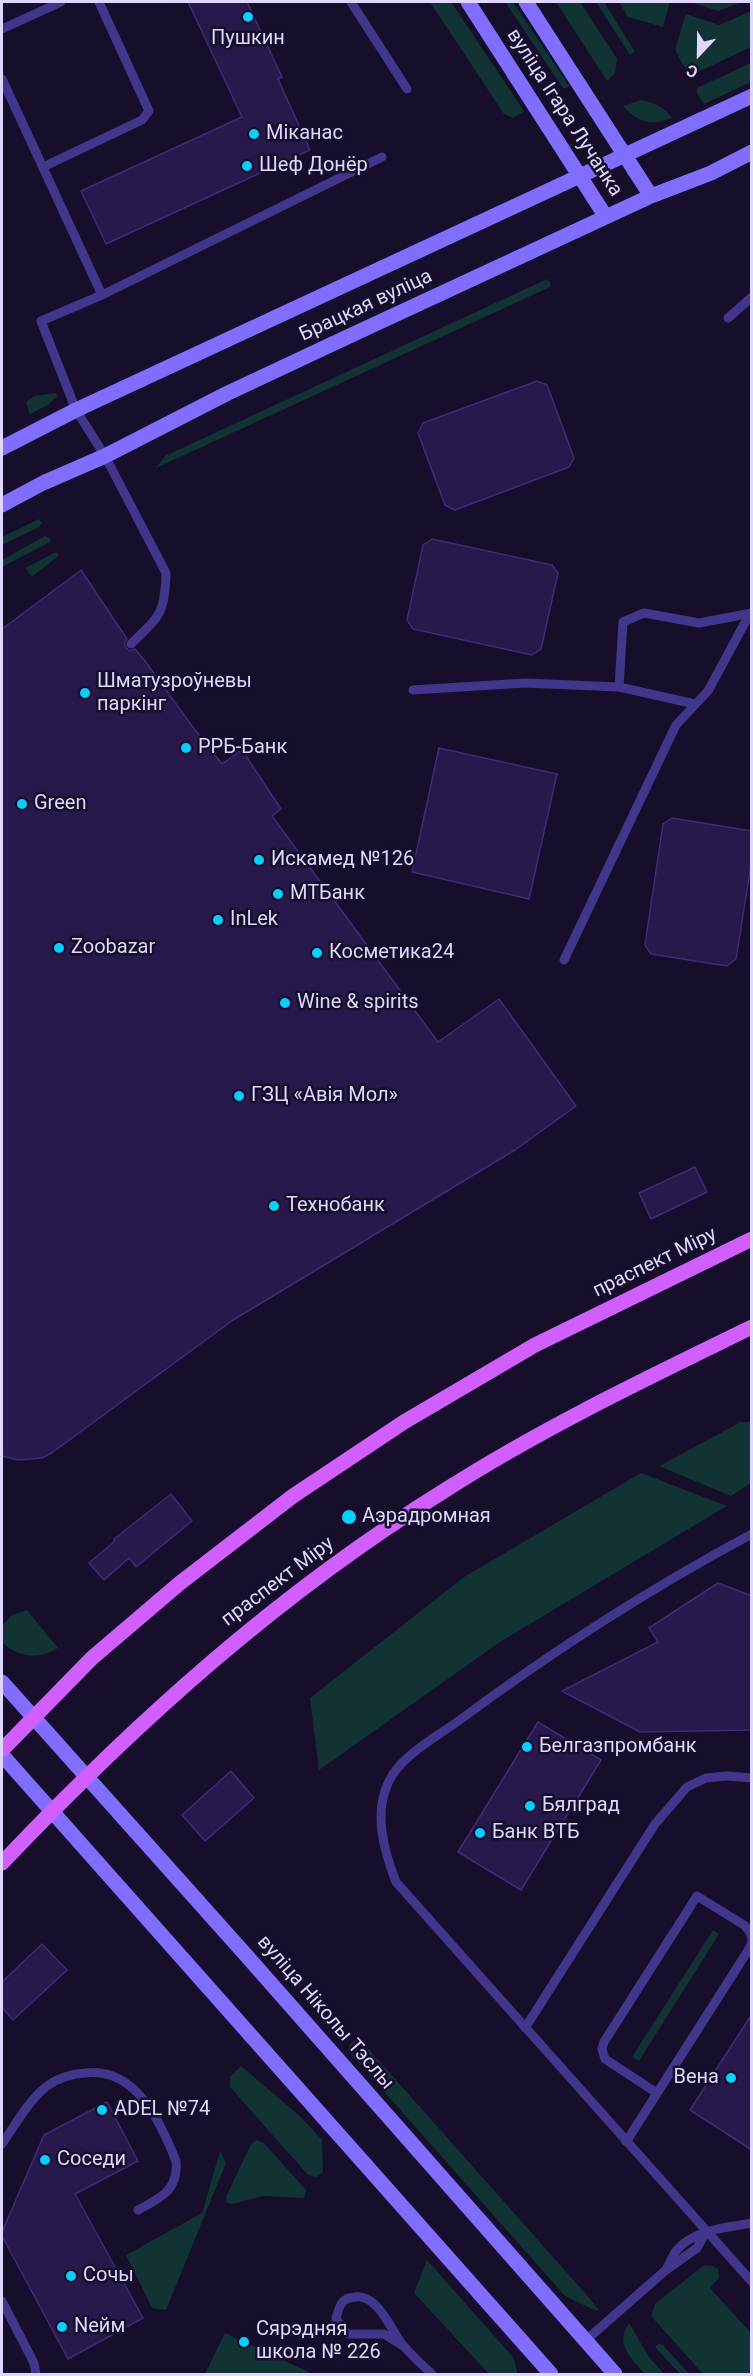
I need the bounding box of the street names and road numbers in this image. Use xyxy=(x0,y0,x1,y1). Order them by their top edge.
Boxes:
street label: вуліца Ігара Лучанка xyxy=(501,25,627,201)
street label: Брацкая вуліца xyxy=(296,265,436,347)
street label: праспект Міру xyxy=(589,1223,721,1303)
street label: праспект Міру xyxy=(217,1532,339,1632)
street label: вуліца Ніколы Тэслы xyxy=(251,1931,399,2095)

